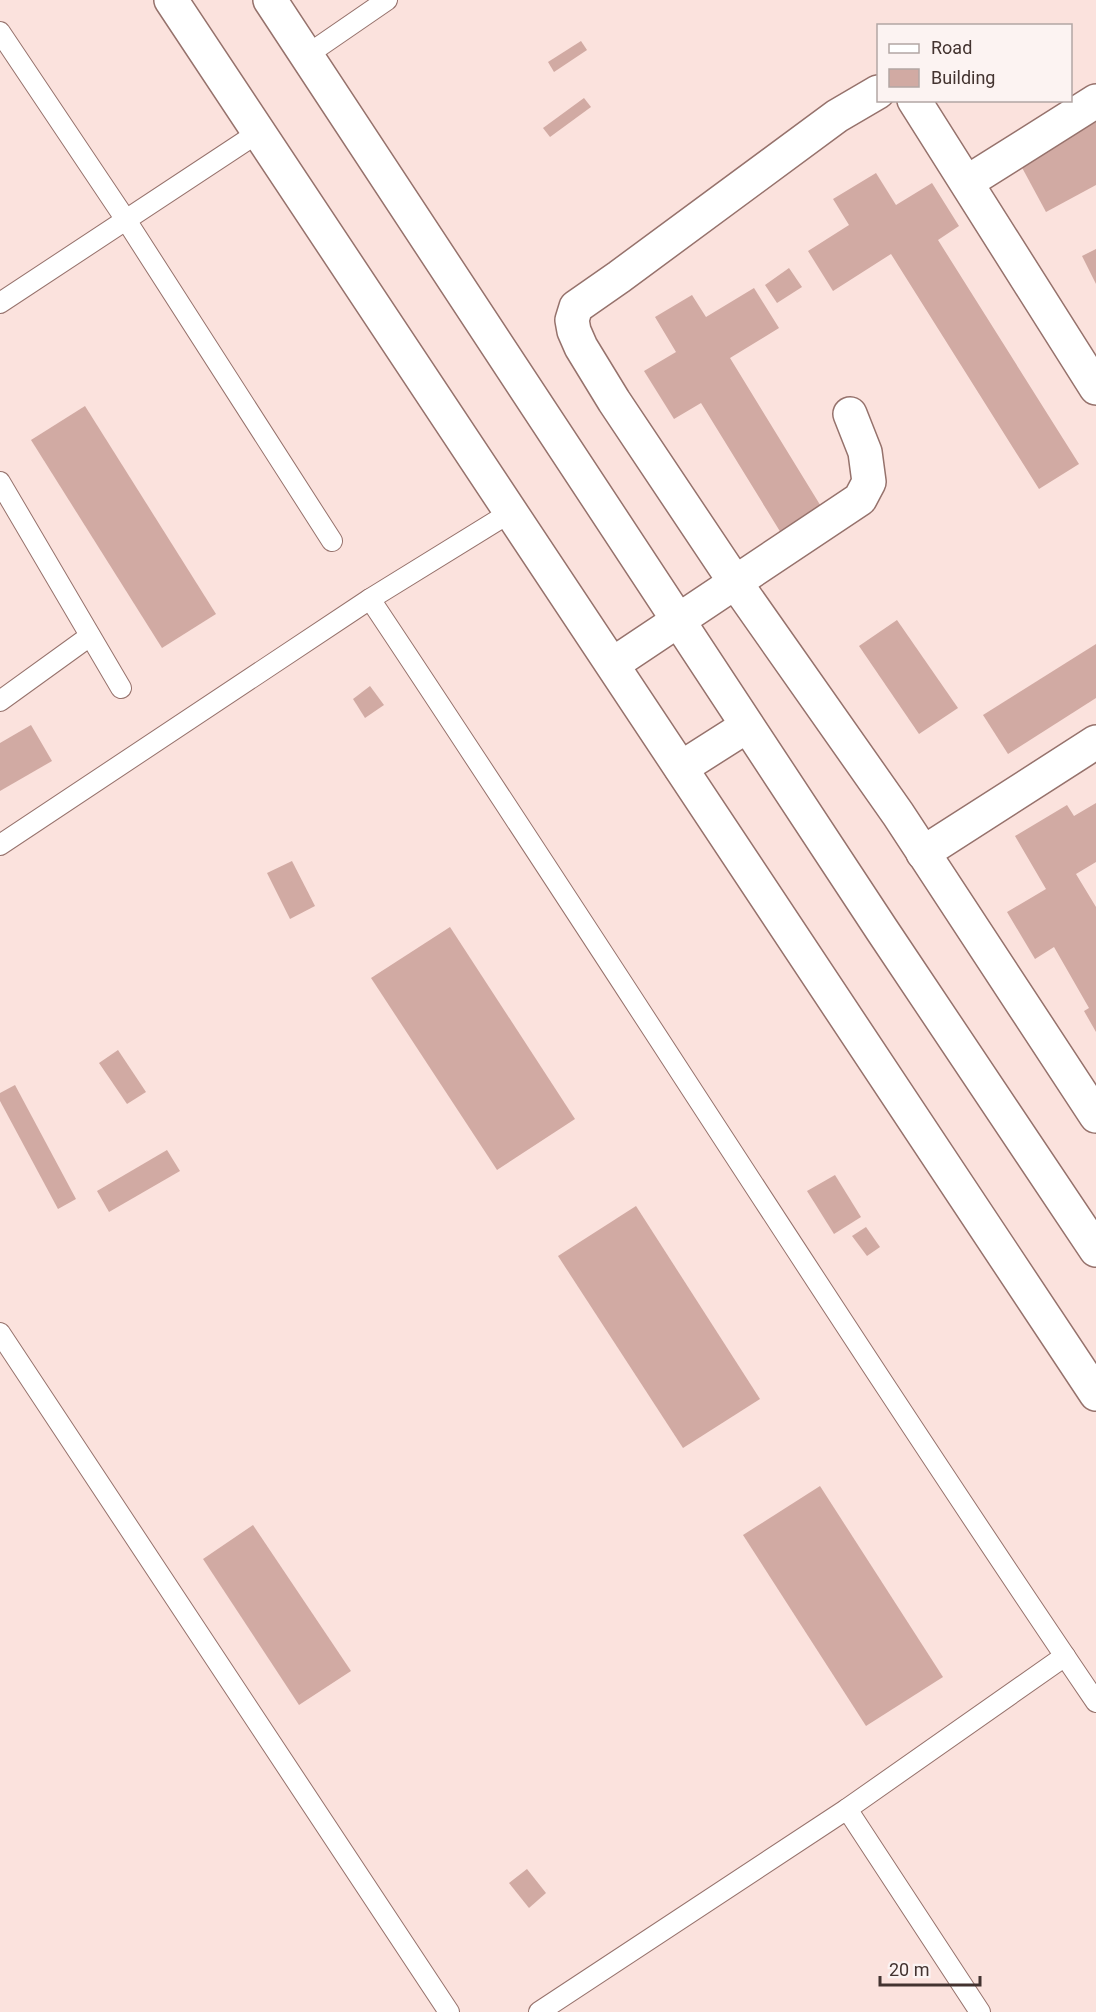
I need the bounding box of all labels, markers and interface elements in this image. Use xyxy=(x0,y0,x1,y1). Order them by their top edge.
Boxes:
legend xyxy=(877,24,1072,102)
text: Road xyxy=(931,37,972,58)
text: Building xyxy=(931,67,995,88)
scale bar xyxy=(880,1949,980,1987)
text: 20 m xyxy=(889,1959,929,1980)

